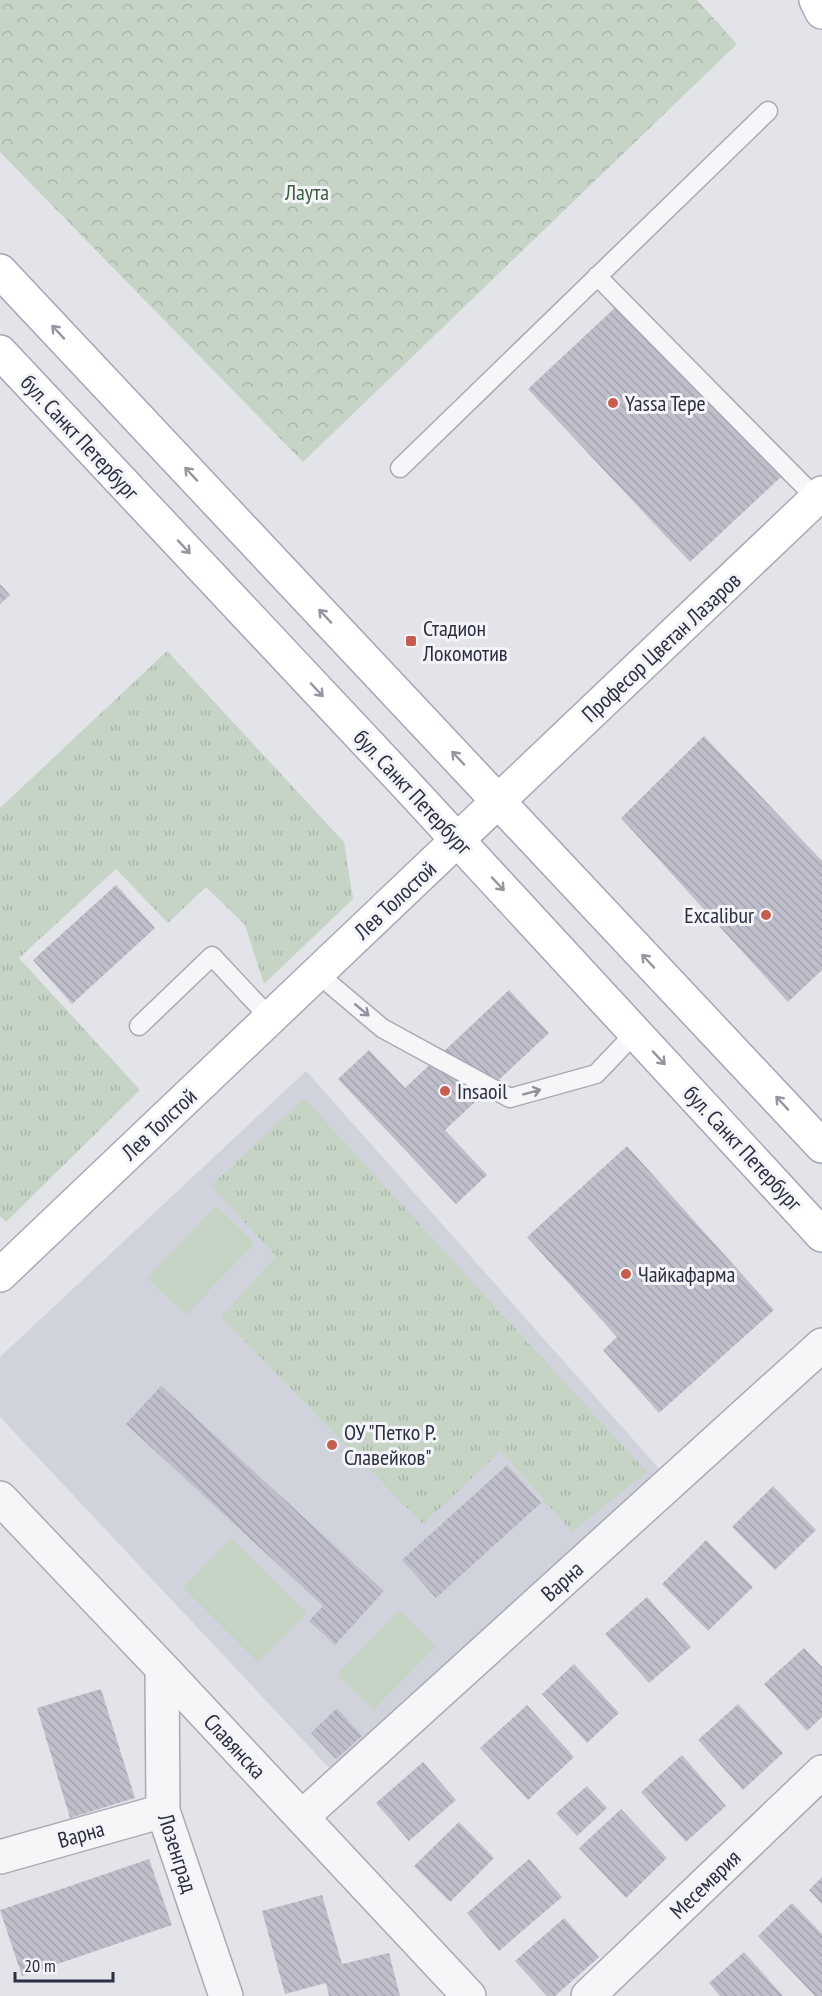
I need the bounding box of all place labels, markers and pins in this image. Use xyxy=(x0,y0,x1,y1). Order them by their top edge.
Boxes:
place label: Yassa Tepe xyxy=(625,389,706,417)
marker: Yassa Tepe xyxy=(606,396,620,410)
place label: Стадион Локомотив xyxy=(422,614,508,667)
marker: Стадион Локомотив xyxy=(404,634,418,648)
place label: Excalibur xyxy=(684,901,754,929)
marker: Excalibur xyxy=(759,908,773,922)
place label: Insaoil xyxy=(457,1077,508,1105)
marker: Insaoil xyxy=(438,1084,452,1098)
place label: Чайкафарма xyxy=(638,1260,735,1288)
marker: Чайкафарма xyxy=(619,1267,633,1281)
place label: ОУ "Петко Р. Славейков" xyxy=(344,1418,436,1471)
marker: ОУ "Петко Р. Славейков" xyxy=(325,1438,339,1452)

